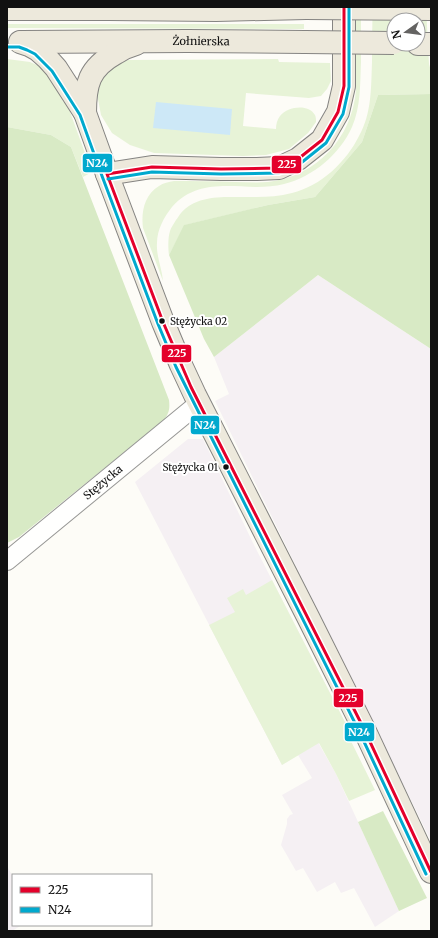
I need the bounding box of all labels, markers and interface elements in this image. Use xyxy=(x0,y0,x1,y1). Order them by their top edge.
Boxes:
north arrow xyxy=(386,12,426,52)
text: N xyxy=(388,28,404,40)
street label: Żołnierska xyxy=(172,34,230,48)
line badge: N24 xyxy=(82,153,113,173)
line badge: 225 xyxy=(271,155,302,174)
text: N24 xyxy=(86,156,108,170)
text: 225 xyxy=(278,157,296,171)
place label: Stężycka 02 xyxy=(170,315,227,328)
marker: Stężycka 02 xyxy=(157,316,167,326)
line badge: 225 xyxy=(161,344,192,363)
text: 225 xyxy=(168,346,186,360)
line badge: N24 xyxy=(190,415,220,435)
text: N24 xyxy=(194,418,216,432)
place label: Stężycka 01 xyxy=(162,461,218,474)
street label: Stężycka xyxy=(80,462,125,503)
marker: Stężycka 01 xyxy=(221,462,231,472)
line badge: 225 xyxy=(333,688,364,708)
text: 225 xyxy=(339,691,357,705)
line badge: N24 xyxy=(344,722,375,742)
text: N24 xyxy=(348,725,370,739)
legend xyxy=(12,874,152,926)
text: 225 xyxy=(48,882,69,897)
text: N24 xyxy=(48,902,72,917)

